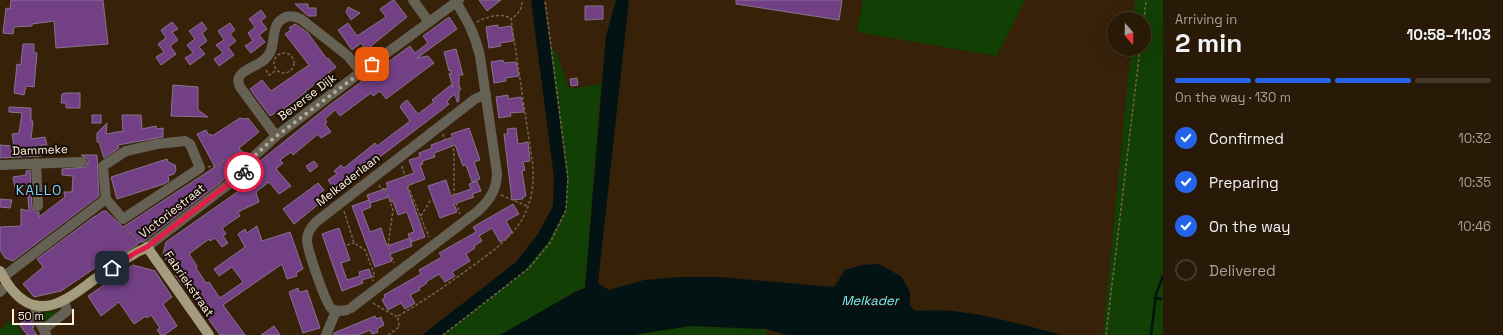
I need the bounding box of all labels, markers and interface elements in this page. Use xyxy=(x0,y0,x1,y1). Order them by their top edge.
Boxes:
text: Arriving in xyxy=(1175,11,1237,28)
north arrow xyxy=(1107,12,1151,56)
map controls xyxy=(1107,12,1151,56)
text: 10:58–11:03 xyxy=(1406,25,1491,44)
text: 2 min xyxy=(1175,26,1242,60)
pin xyxy=(355,47,389,81)
icon: bag xyxy=(361,53,383,75)
street label: Beverse Dijk xyxy=(274,69,340,124)
text: On the way · 130 m xyxy=(1175,89,1291,106)
icon: check xyxy=(1175,127,1197,149)
text: Confirmed xyxy=(1209,129,1284,148)
text: 10:32 xyxy=(1458,130,1491,147)
street label: Dammeke xyxy=(12,141,68,159)
street label: Melkaderlaan xyxy=(313,150,383,210)
courier xyxy=(224,152,264,192)
icon: bike xyxy=(233,161,255,183)
icon: check xyxy=(1175,171,1197,193)
text: Preparing xyxy=(1209,173,1279,192)
text: 10:35 xyxy=(1458,174,1491,191)
street label: Victoriestraat xyxy=(136,180,208,242)
district label: KALLO xyxy=(16,181,62,199)
icon: check xyxy=(1175,215,1197,237)
text: On the way xyxy=(1209,217,1290,236)
text: 10:46 xyxy=(1458,218,1491,235)
street label: Fabriekstraat xyxy=(160,248,218,320)
pin xyxy=(95,251,129,285)
icon: home xyxy=(101,257,123,279)
text: Delivered xyxy=(1209,261,1276,280)
water label: Melkader xyxy=(841,292,901,309)
scale bar xyxy=(12,307,74,326)
text: 50 m xyxy=(18,309,44,323)

